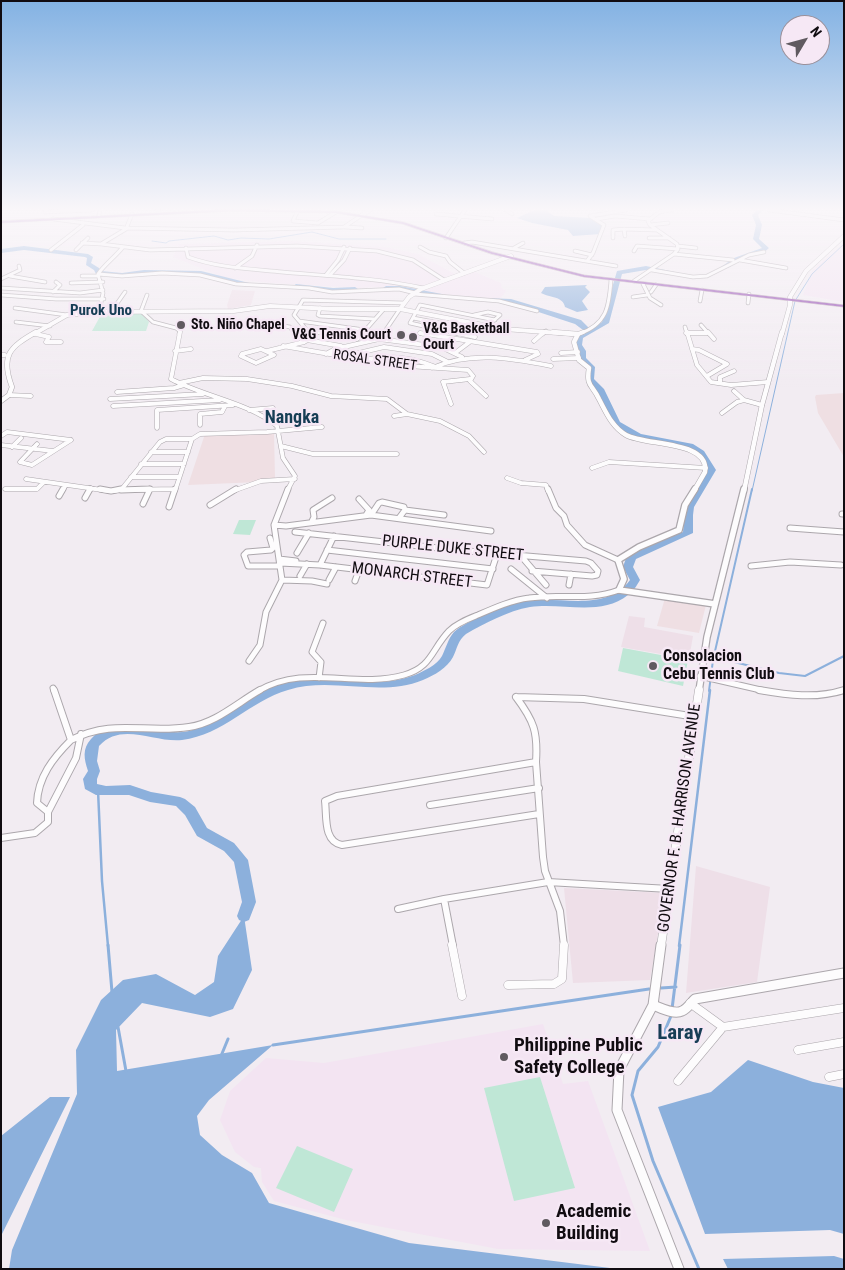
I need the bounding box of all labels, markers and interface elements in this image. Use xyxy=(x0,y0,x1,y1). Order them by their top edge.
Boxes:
north arrow xyxy=(780,15,830,65)
text: N xyxy=(807,23,825,40)
district label: Purok Uno xyxy=(70,302,132,320)
place label: Sto. Niño Chapel xyxy=(191,317,285,333)
marker: Sto. Niño Chapel xyxy=(175,319,187,331)
place label: V&G Basketball Court xyxy=(423,321,510,354)
place label: V&G Tennis Court xyxy=(292,327,391,343)
marker: V&G Tennis Court xyxy=(395,329,407,341)
marker: V&G Basketball Court xyxy=(407,331,419,343)
street label: ROSAL STREET xyxy=(332,347,418,375)
district label: Nangka xyxy=(265,407,319,429)
street label: PURPLE DUKE STREET xyxy=(381,532,525,566)
street label: MONARCH STREET xyxy=(350,559,474,593)
place label: Consolacion Cebu Tennis Club xyxy=(663,647,775,685)
marker: Consolacion Cebu Tennis Club xyxy=(647,660,659,672)
street label: GOVERNOR F. B. HARRISON AVENUE xyxy=(654,703,706,933)
district label: Laray xyxy=(657,1021,703,1047)
place label: Philippine Public Safety College xyxy=(514,1035,643,1079)
marker: Philippine Public Safety College xyxy=(498,1051,510,1063)
place label: Academic Building xyxy=(556,1201,631,1245)
marker: Academic Building xyxy=(540,1217,552,1229)

